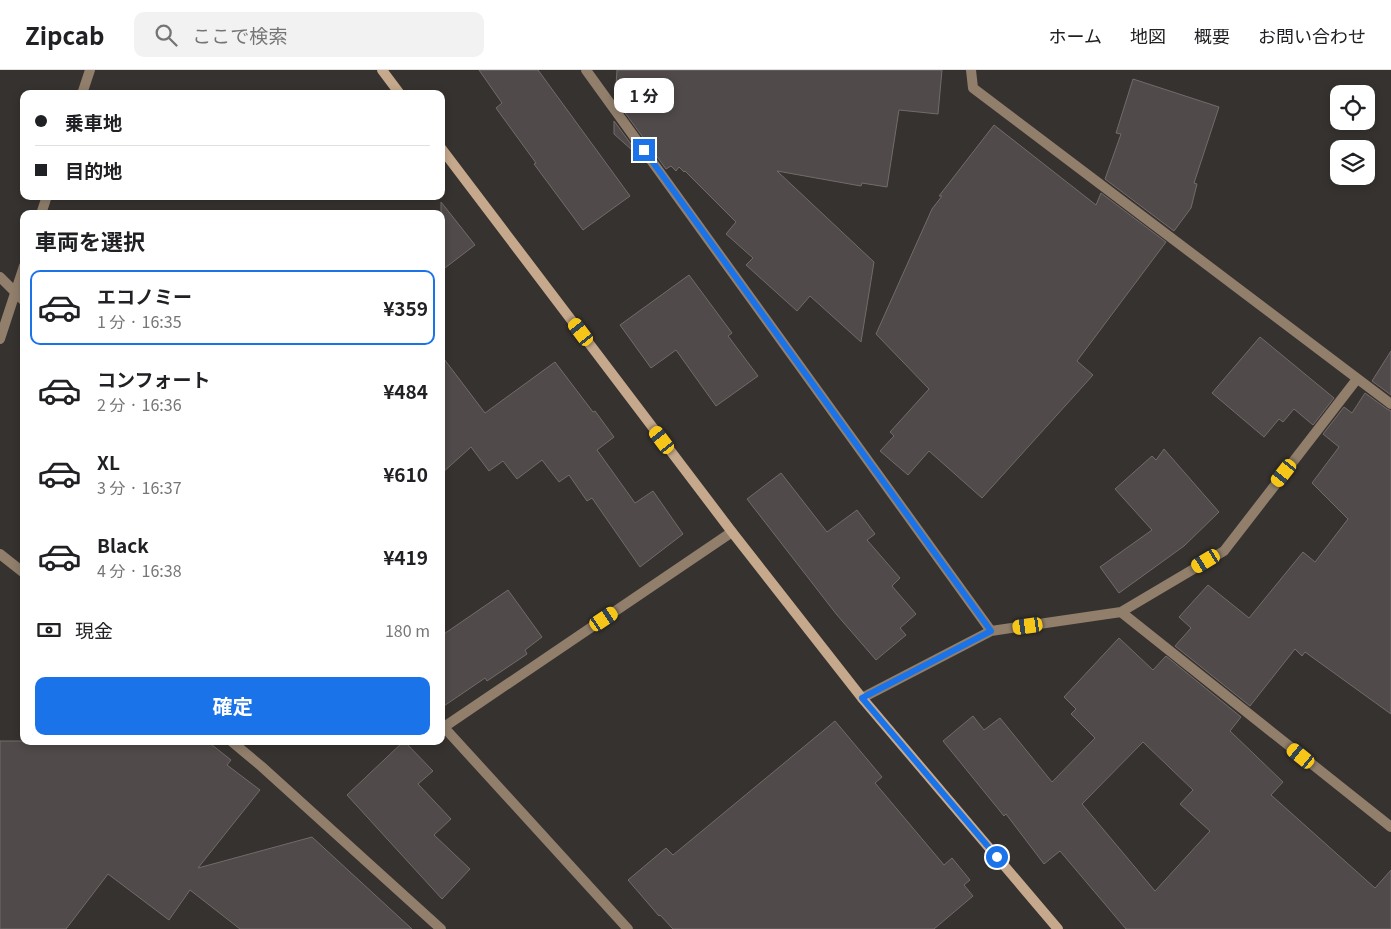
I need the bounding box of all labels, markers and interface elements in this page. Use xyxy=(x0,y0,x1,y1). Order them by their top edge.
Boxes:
search box xyxy=(134,12,484,57)
text: Zipcab xyxy=(25,17,104,52)
icon: search xyxy=(152,21,180,49)
text: ここで検索 xyxy=(192,21,287,48)
text: ホーム xyxy=(1049,22,1102,48)
text: 地図 xyxy=(1130,22,1166,48)
text: 概要 xyxy=(1194,22,1230,48)
text: お問い合わせ xyxy=(1258,22,1366,48)
callout: 1 分 xyxy=(614,78,674,112)
text: 1 分 xyxy=(629,83,659,107)
map controls xyxy=(1330,85,1375,185)
button: locate xyxy=(1330,85,1375,130)
text: 乗車地 xyxy=(65,108,122,135)
route end xyxy=(633,139,655,161)
button: layers xyxy=(1330,140,1375,185)
text: 目的地 xyxy=(65,156,122,183)
text: 車両を選択 xyxy=(35,224,145,256)
text: エコノミー xyxy=(97,282,192,309)
icon: car xyxy=(37,285,82,330)
text: ¥359 xyxy=(383,294,428,321)
text: 1 分 · 16:35 xyxy=(97,309,182,333)
car xyxy=(565,316,596,348)
text: コンフォート xyxy=(97,365,210,392)
icon: car xyxy=(37,368,82,413)
text: ¥484 xyxy=(383,377,428,404)
text: 2 分 · 16:36 xyxy=(97,392,182,416)
car xyxy=(646,424,677,456)
text: XL xyxy=(97,448,120,475)
icon: car xyxy=(37,451,82,496)
car xyxy=(1268,457,1299,489)
text: ¥610 xyxy=(383,460,428,487)
text: 3 分 · 16:37 xyxy=(97,475,182,499)
text: Black xyxy=(97,531,149,558)
icon: car xyxy=(37,534,82,579)
text: ¥419 xyxy=(383,543,428,570)
car xyxy=(1189,547,1222,575)
text: 4 分 · 16:38 xyxy=(97,558,182,582)
car xyxy=(587,604,620,634)
icon: cash xyxy=(35,616,63,644)
text: 現金 xyxy=(75,616,113,643)
car xyxy=(1012,616,1043,636)
text: 180 m xyxy=(385,618,430,642)
button: 確定 xyxy=(35,677,430,735)
car xyxy=(1284,741,1317,771)
route start xyxy=(986,846,1008,868)

